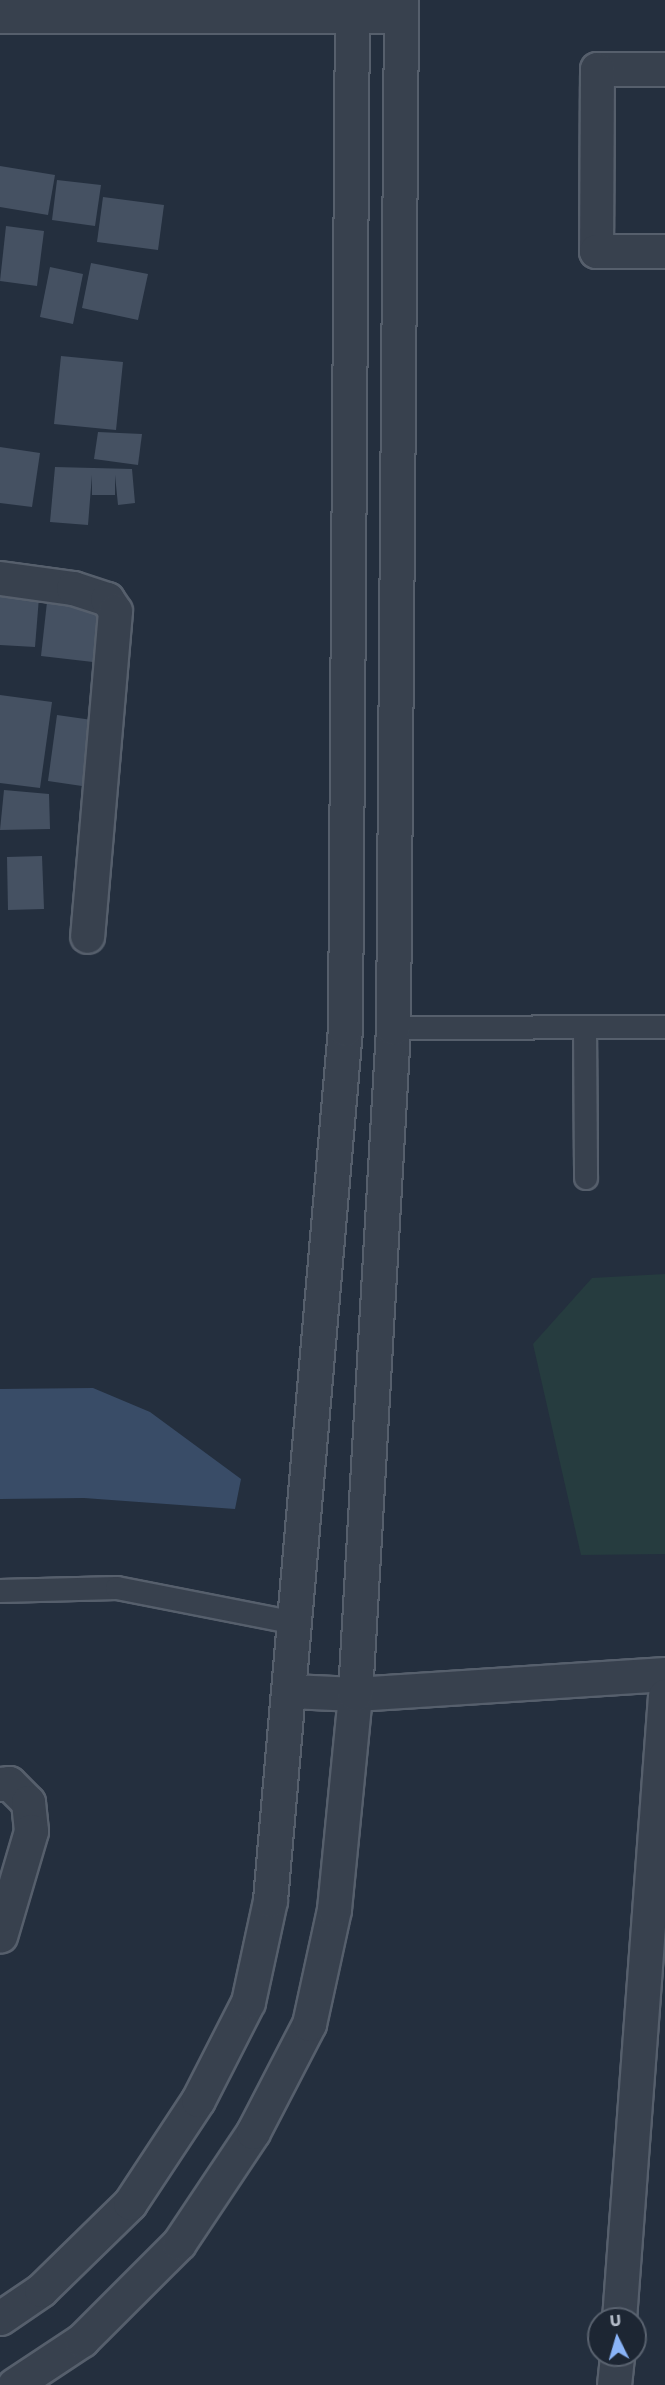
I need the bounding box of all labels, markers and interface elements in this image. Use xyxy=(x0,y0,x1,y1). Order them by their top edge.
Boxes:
north arrow xyxy=(587,2307,647,2367)
text: U xyxy=(609,2309,622,2333)

